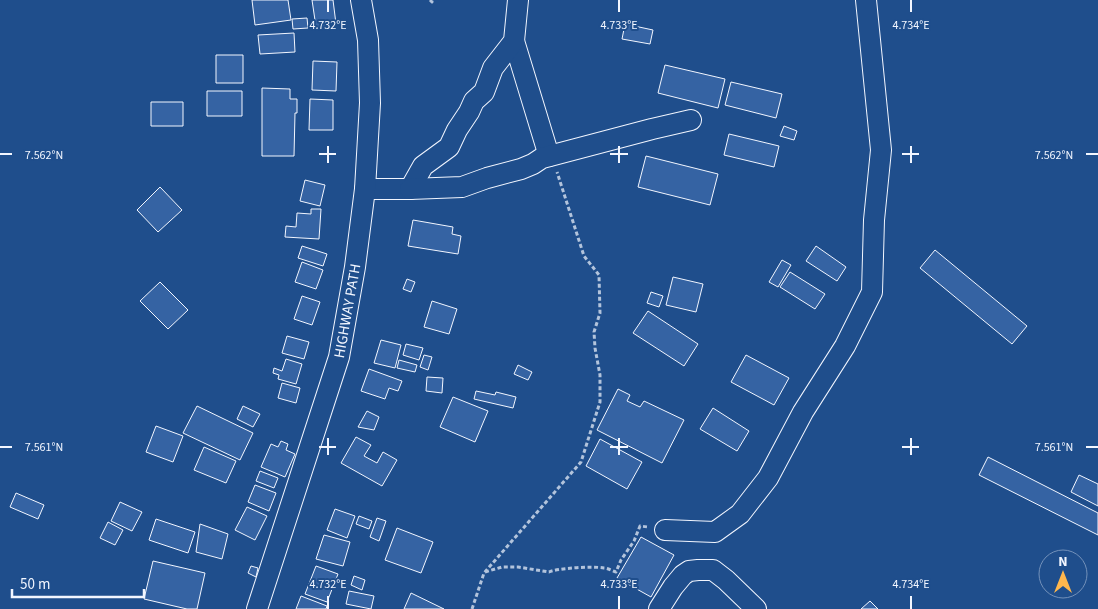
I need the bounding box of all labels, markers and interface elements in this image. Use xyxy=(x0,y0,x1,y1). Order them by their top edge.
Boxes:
text: 4.732°E xyxy=(309,17,347,34)
text: 4.733°E xyxy=(600,17,638,34)
text: 4.734°E xyxy=(892,17,930,34)
text: 7.562°N xyxy=(25,147,63,164)
text: 7.562°N xyxy=(1035,147,1073,164)
street label: HIGHWAY PATH xyxy=(329,262,366,360)
text: 7.561°N xyxy=(25,439,63,456)
text: 7.561°N xyxy=(1035,439,1073,456)
north arrow xyxy=(1038,549,1088,599)
text: N xyxy=(1058,552,1068,572)
scale bar xyxy=(12,566,145,598)
text: 50 m xyxy=(20,574,50,595)
text: 4.732°E xyxy=(309,576,347,593)
text: 4.733°E xyxy=(600,576,638,593)
text: 4.734°E xyxy=(892,576,930,593)

